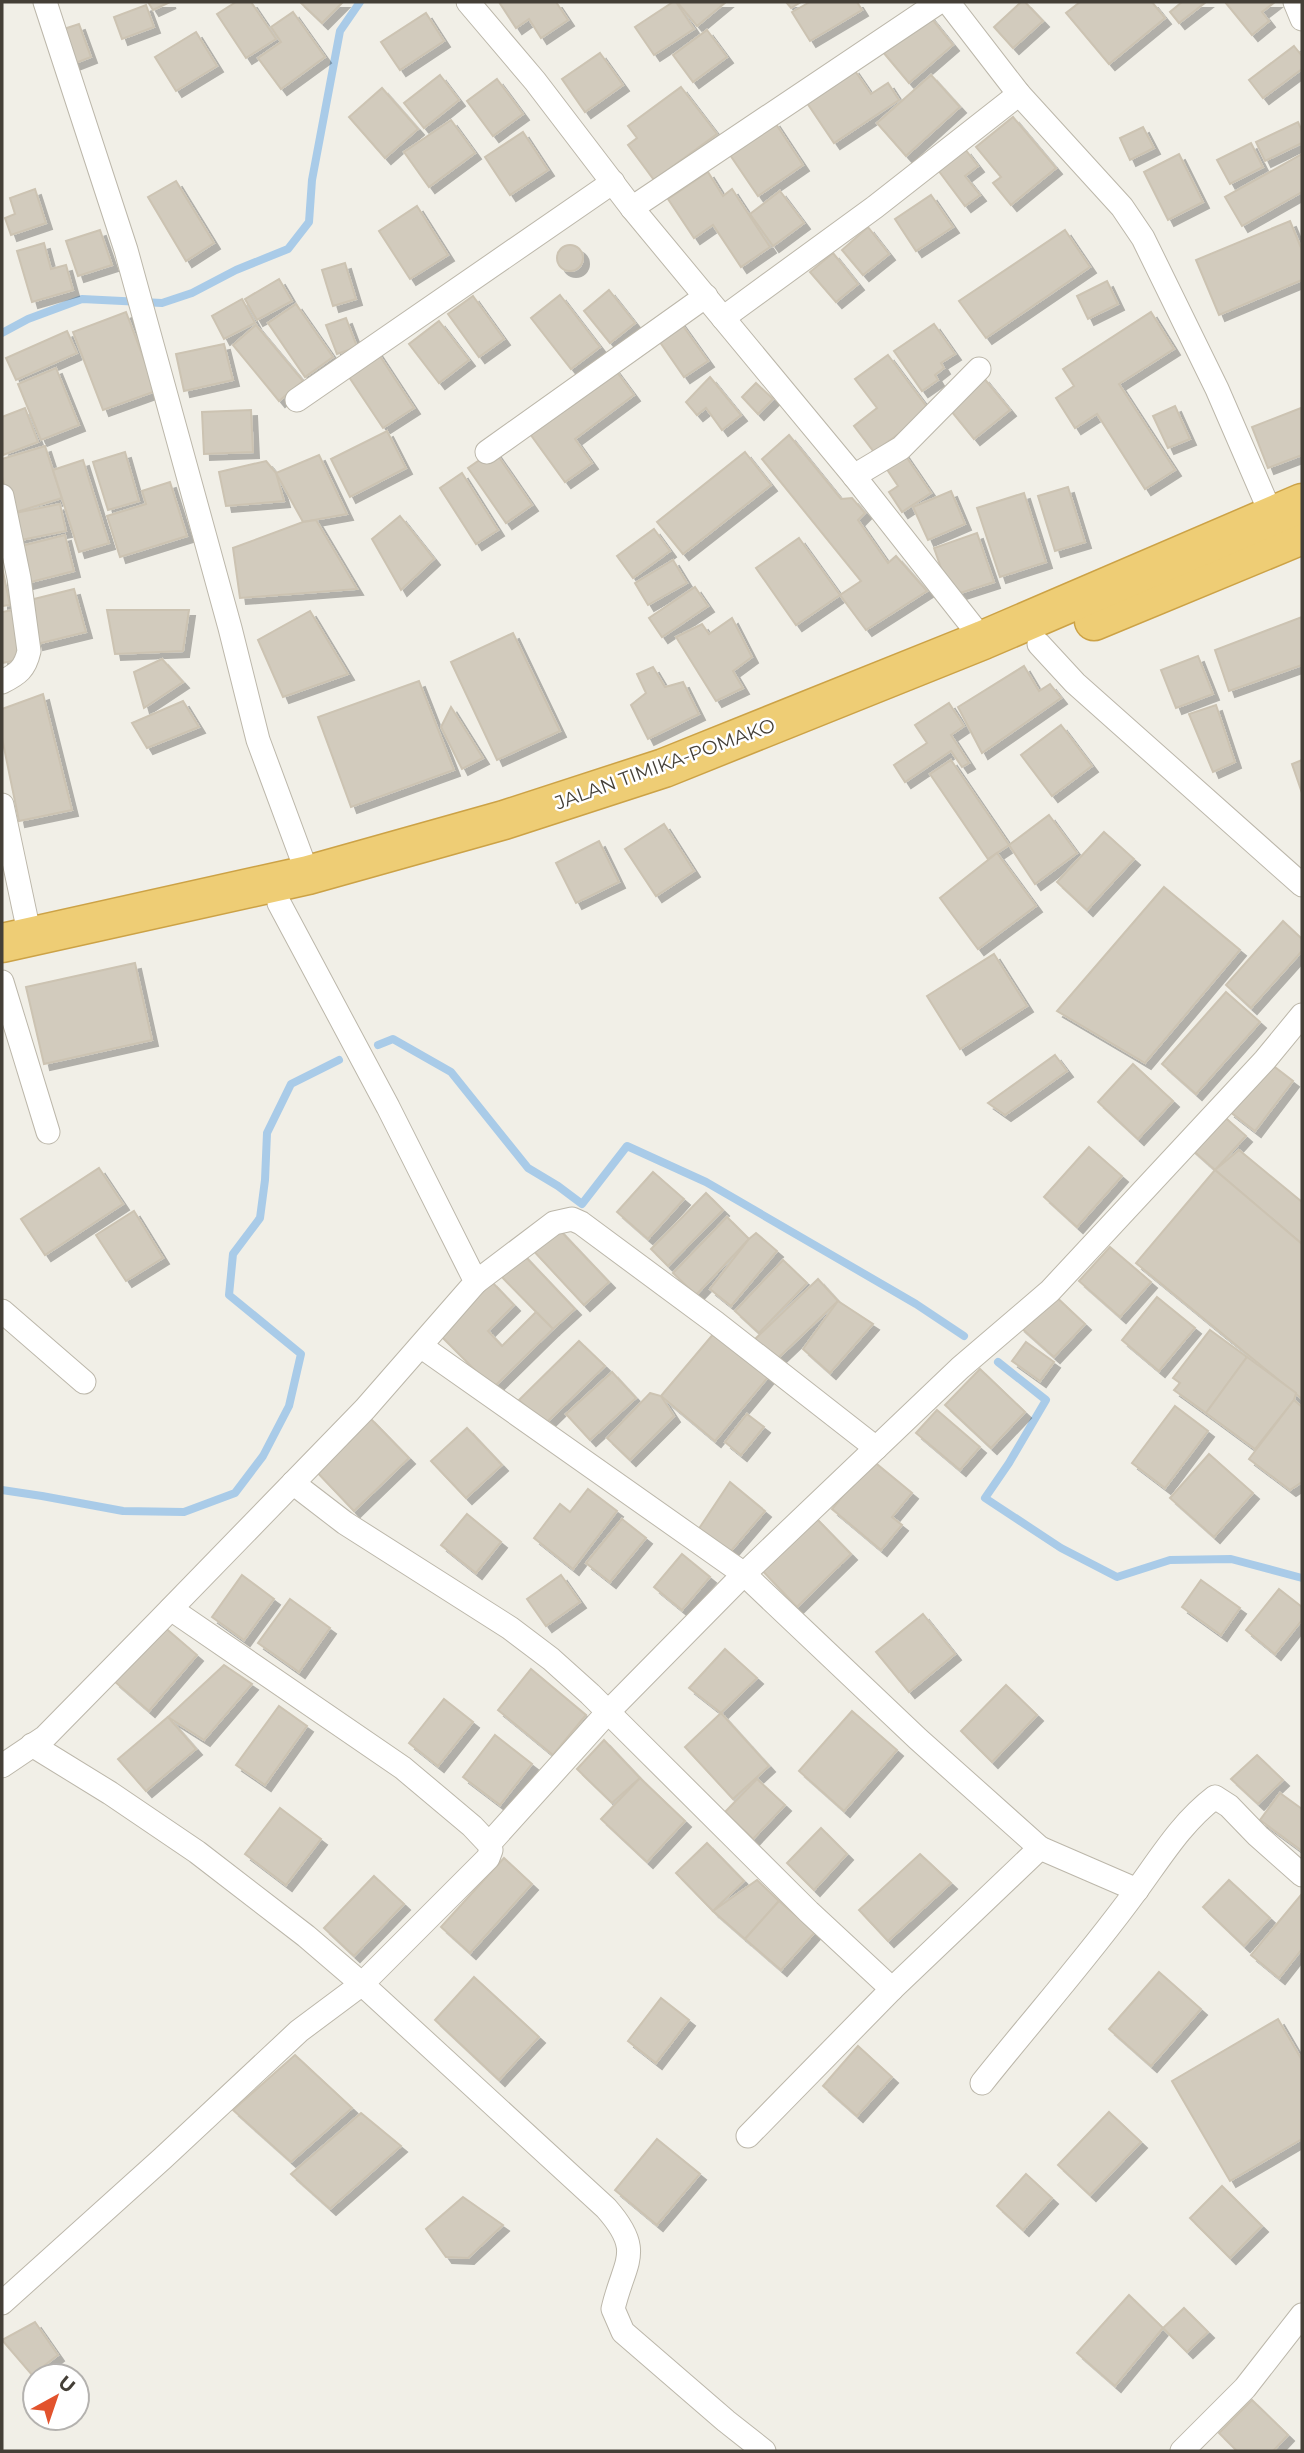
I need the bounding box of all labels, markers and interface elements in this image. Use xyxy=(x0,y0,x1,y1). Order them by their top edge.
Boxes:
street label: JALAN TIMIKA-POMAKO xyxy=(551,713,778,815)
north arrow xyxy=(21,2362,91,2432)
text: U xyxy=(53,2371,80,2398)

